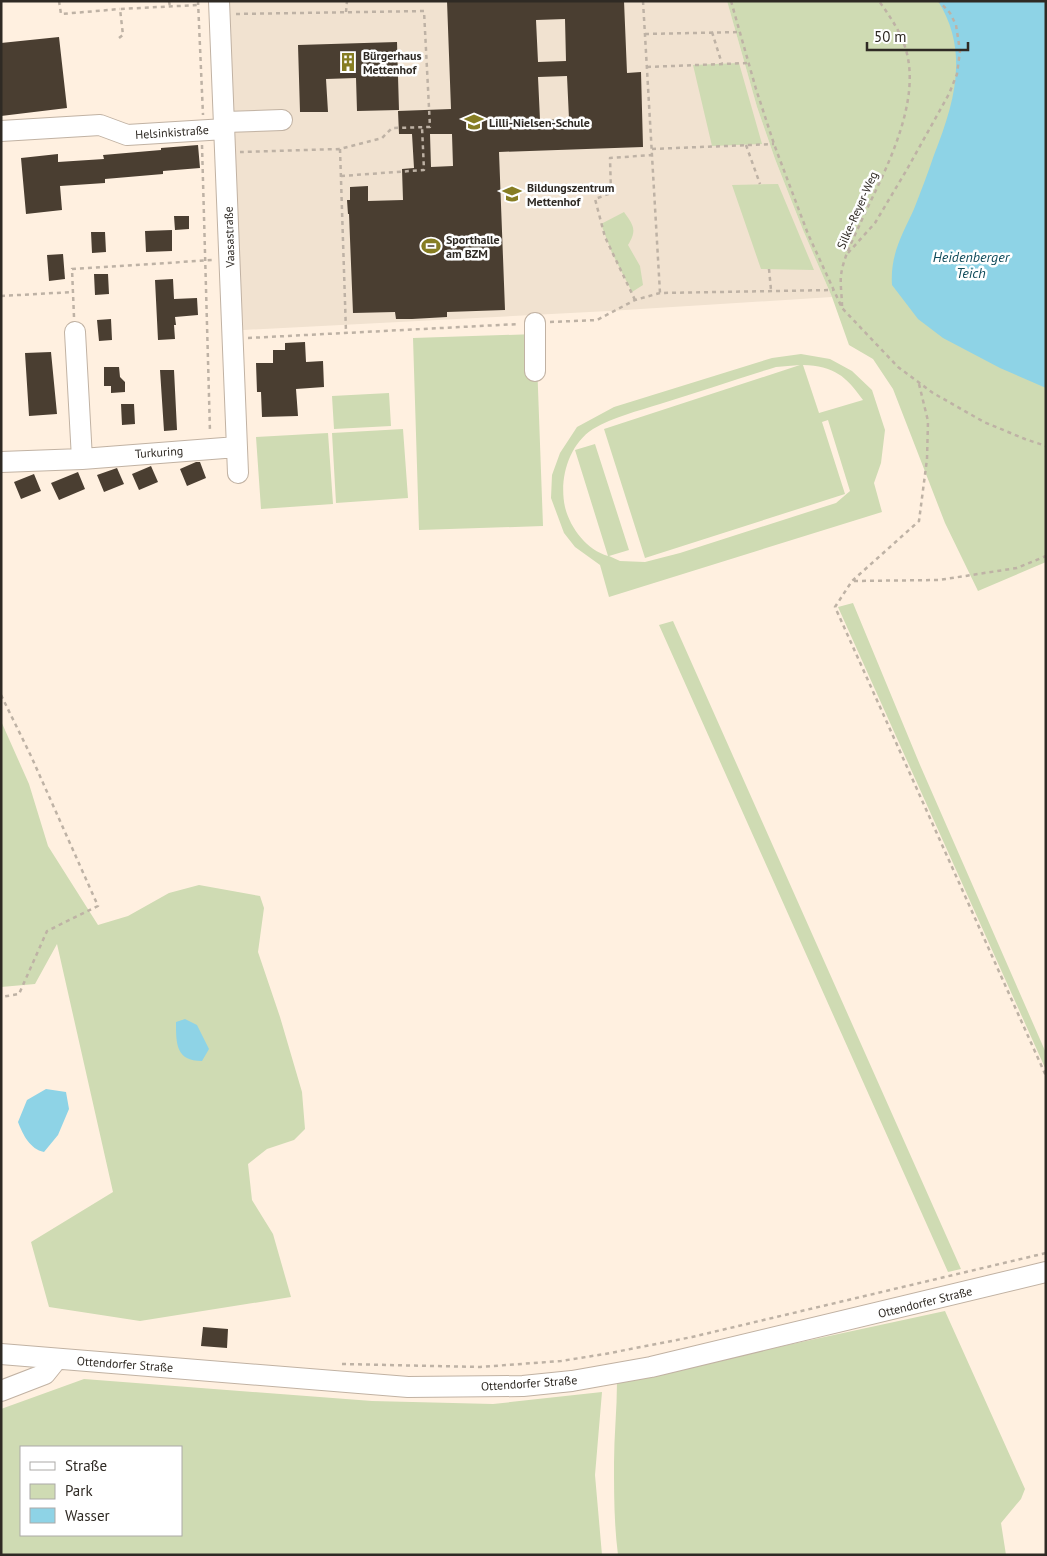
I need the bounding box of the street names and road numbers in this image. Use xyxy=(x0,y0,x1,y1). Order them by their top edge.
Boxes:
street label: Helsinkistraße xyxy=(135,122,209,142)
street label: Silke-Reyer-Weg xyxy=(833,169,881,251)
street label: Vaasastraße xyxy=(220,206,238,269)
street label: Turkuring xyxy=(134,443,184,461)
street label: Ottendorfer Straße xyxy=(876,1283,974,1321)
street label: Ottendorfer Straße xyxy=(76,1353,174,1375)
street label: Ottendorfer Straße xyxy=(480,1372,578,1394)

